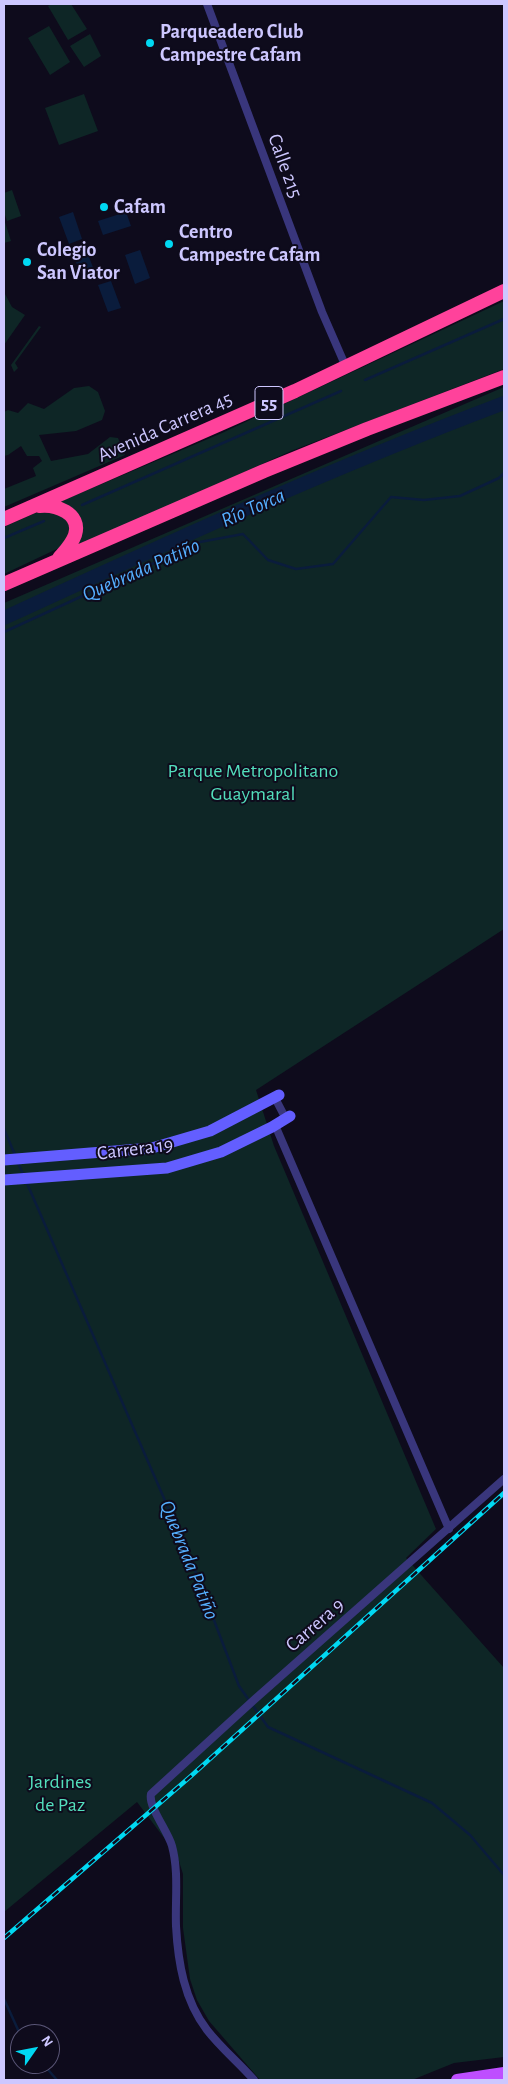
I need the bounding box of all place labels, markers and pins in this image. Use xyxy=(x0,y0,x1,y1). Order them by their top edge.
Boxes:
place label: Parqueadero Club Campestre Cafam xyxy=(160,20,303,67)
marker: Parqueadero Club Campestre Cafam xyxy=(144,37,156,49)
place label: Cafam xyxy=(114,195,166,219)
marker: Cafam xyxy=(98,201,110,213)
place label: Centro Campestre Cafam xyxy=(179,220,320,267)
place label: Colegio San Viator xyxy=(37,238,120,285)
marker: Centro Campestre Cafam xyxy=(163,238,175,250)
marker: Colegio San Viator xyxy=(21,256,33,268)

